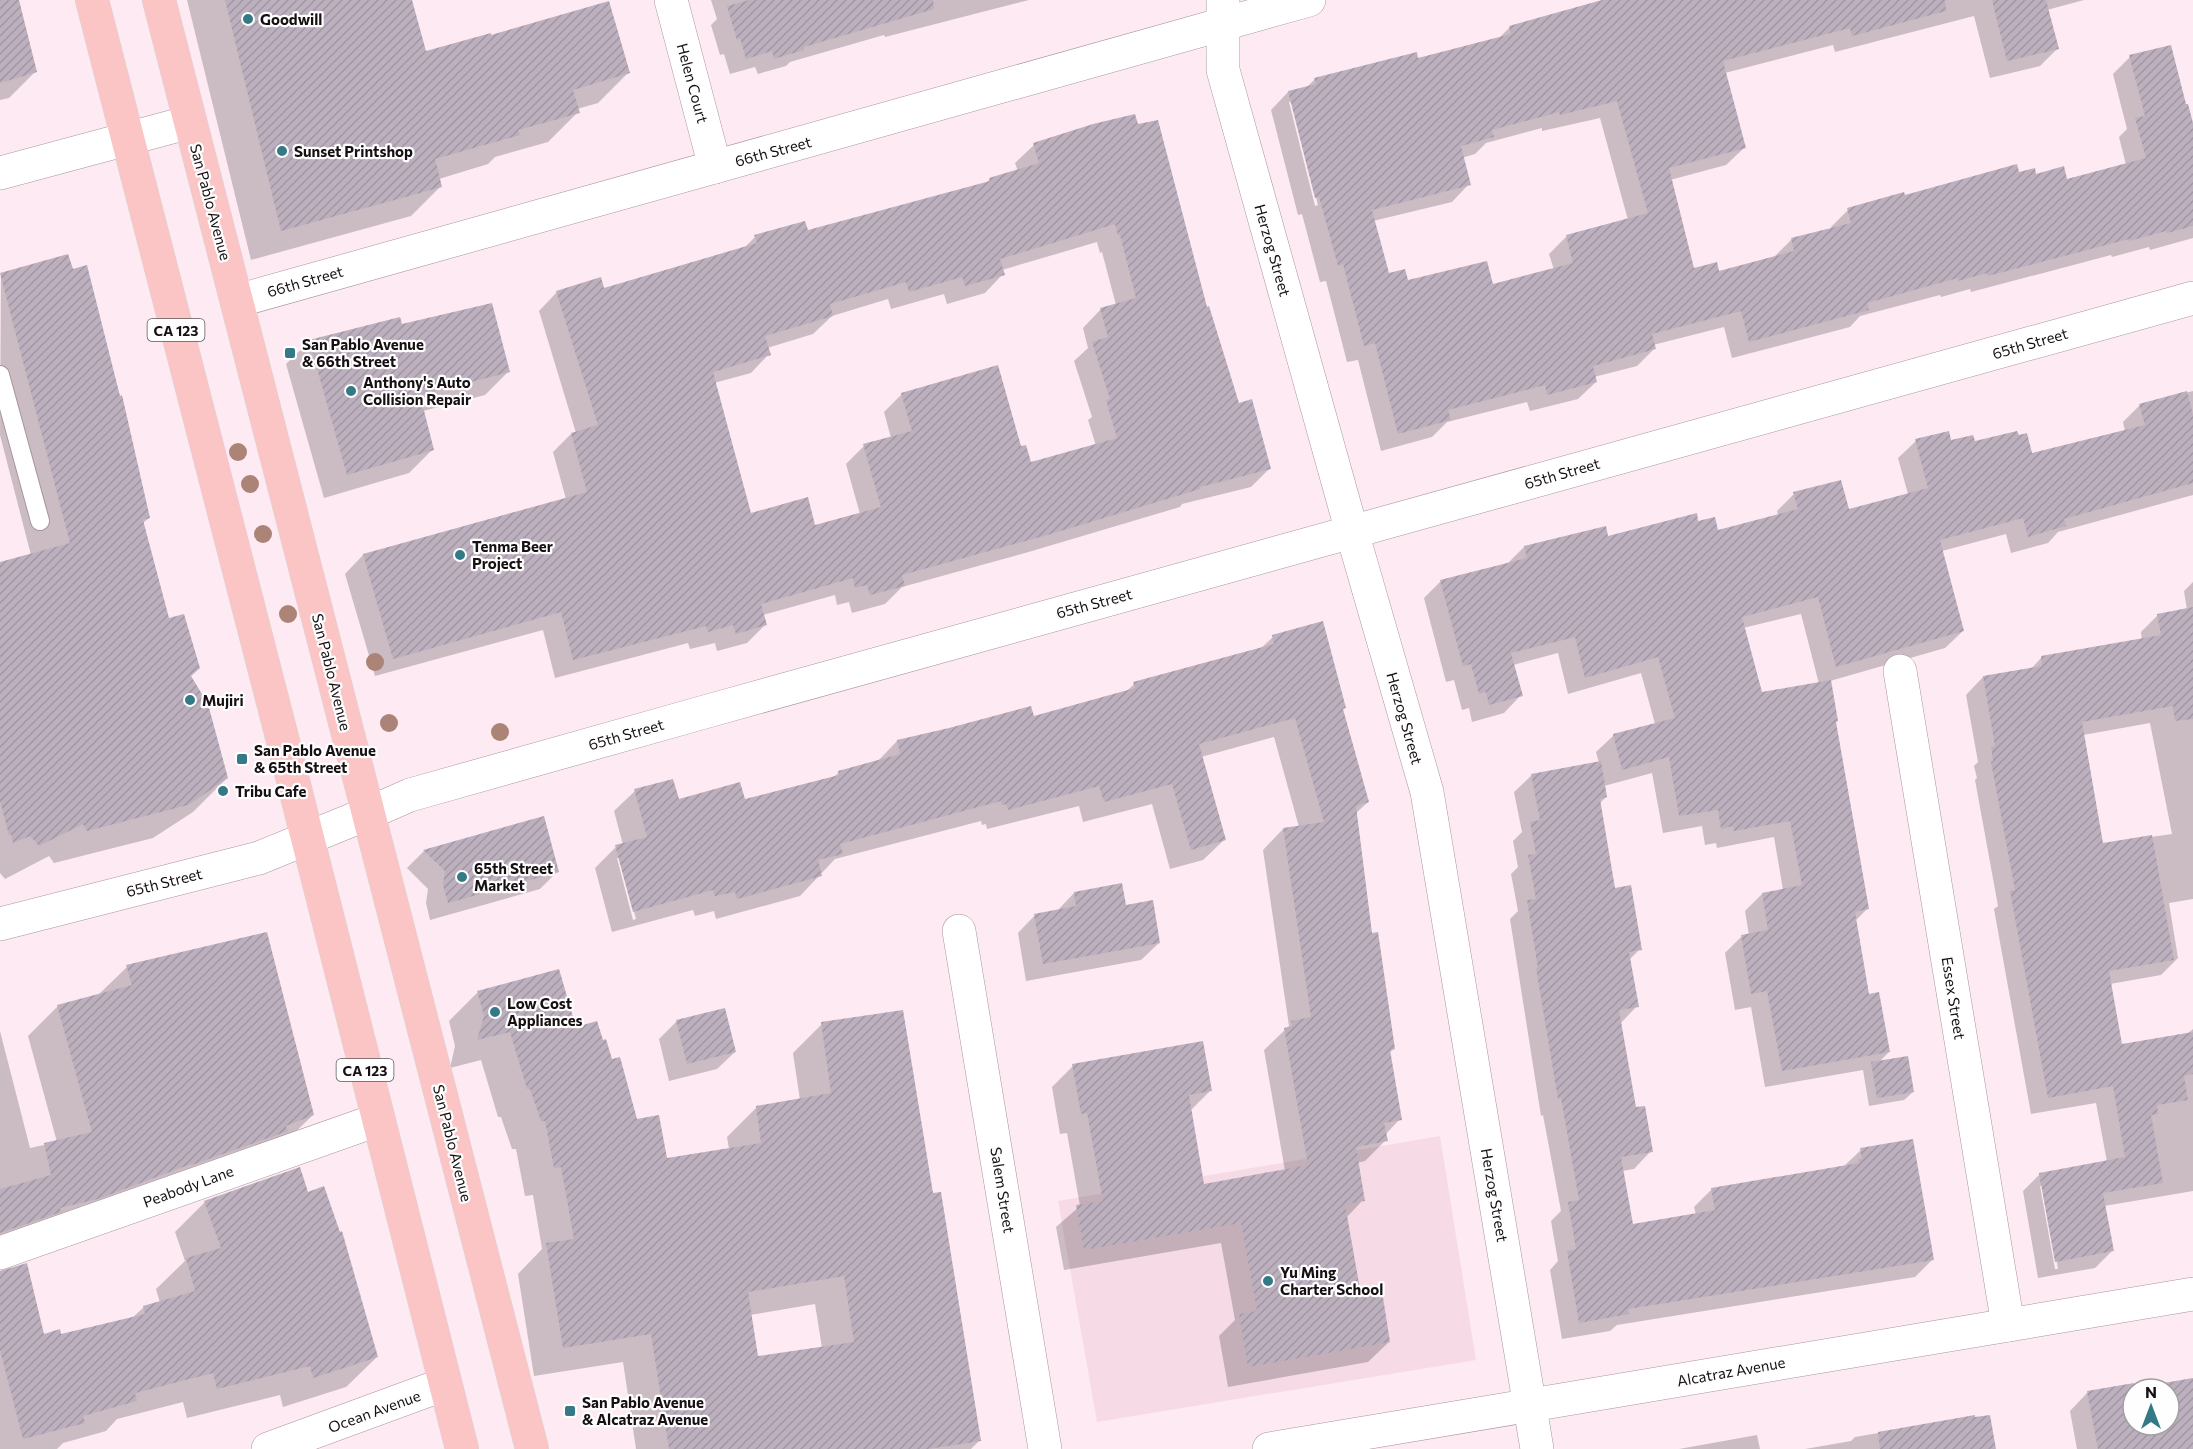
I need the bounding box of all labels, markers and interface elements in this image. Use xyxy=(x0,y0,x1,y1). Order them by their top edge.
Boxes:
place label: Goodwill xyxy=(260,10,322,28)
marker: Goodwill xyxy=(241,12,255,26)
street label: Helen Court xyxy=(674,41,712,125)
street label: 66th Street xyxy=(733,132,813,170)
street label: San Pablo Avenue xyxy=(187,142,235,262)
place label: Sunset Printshop xyxy=(294,142,413,160)
marker: Sunset Printshop xyxy=(275,144,289,158)
street label: Herzog Street xyxy=(1251,202,1295,298)
street label: 66th Street xyxy=(265,262,345,300)
road number: CA 123 xyxy=(148,319,204,341)
street label: 65th Street xyxy=(1990,324,2070,362)
place label: San Pablo Avenue & 66th Street xyxy=(302,335,424,370)
marker: San Pablo Avenue & 66th Street xyxy=(283,346,297,360)
place label: Anthony's Auto Collision Repair xyxy=(363,373,471,408)
marker: Anthony's Auto Collision Repair xyxy=(344,384,358,398)
street label: 65th Street xyxy=(1522,454,1602,492)
place label: Tenma Beer Project xyxy=(472,537,553,572)
marker: Tenma Beer Project xyxy=(453,548,467,562)
street label: 65th Street xyxy=(1054,584,1134,622)
street label: San Pablo Avenue xyxy=(309,612,355,732)
street label: Herzog Street xyxy=(1383,670,1427,766)
place label: Mujiri xyxy=(202,691,244,709)
marker: Mujiri xyxy=(183,693,197,707)
street label: 65th Street xyxy=(586,715,666,753)
place label: San Pablo Avenue & 65th Street xyxy=(254,741,376,776)
marker: San Pablo Avenue & 65th Street xyxy=(235,752,249,766)
place label: Tribu Cafe xyxy=(235,782,306,800)
marker: Tribu Cafe xyxy=(216,784,230,798)
place label: 65th Street Market xyxy=(474,859,553,894)
street label: 65th Street xyxy=(124,864,204,900)
marker: 65th Street Market xyxy=(455,870,469,884)
street label: Essex Street xyxy=(1939,955,1969,1041)
place label: Low Cost Appliances xyxy=(507,994,583,1029)
marker: Low Cost Appliances xyxy=(488,1005,502,1019)
road number: CA 123 xyxy=(336,1059,394,1081)
street label: San Pablo Avenue xyxy=(430,1083,476,1203)
street label: Salem Street xyxy=(987,1146,1019,1234)
street label: Herzog Street xyxy=(1478,1147,1512,1243)
street label: Peabody Lane xyxy=(140,1161,236,1211)
place label: Yu Ming Charter School xyxy=(1280,1263,1383,1298)
marker: Yu Ming Charter School xyxy=(1261,1274,1275,1288)
street label: Alcatraz Avenue xyxy=(1675,1353,1787,1389)
north arrow xyxy=(2121,1377,2181,1437)
text: N xyxy=(2145,1382,2157,1401)
street label: Ocean Avenue xyxy=(325,1386,423,1436)
place label: San Pablo Avenue & Alcatraz Avenue xyxy=(582,1393,708,1428)
marker: San Pablo Avenue & Alcatraz Avenue xyxy=(563,1404,577,1418)

